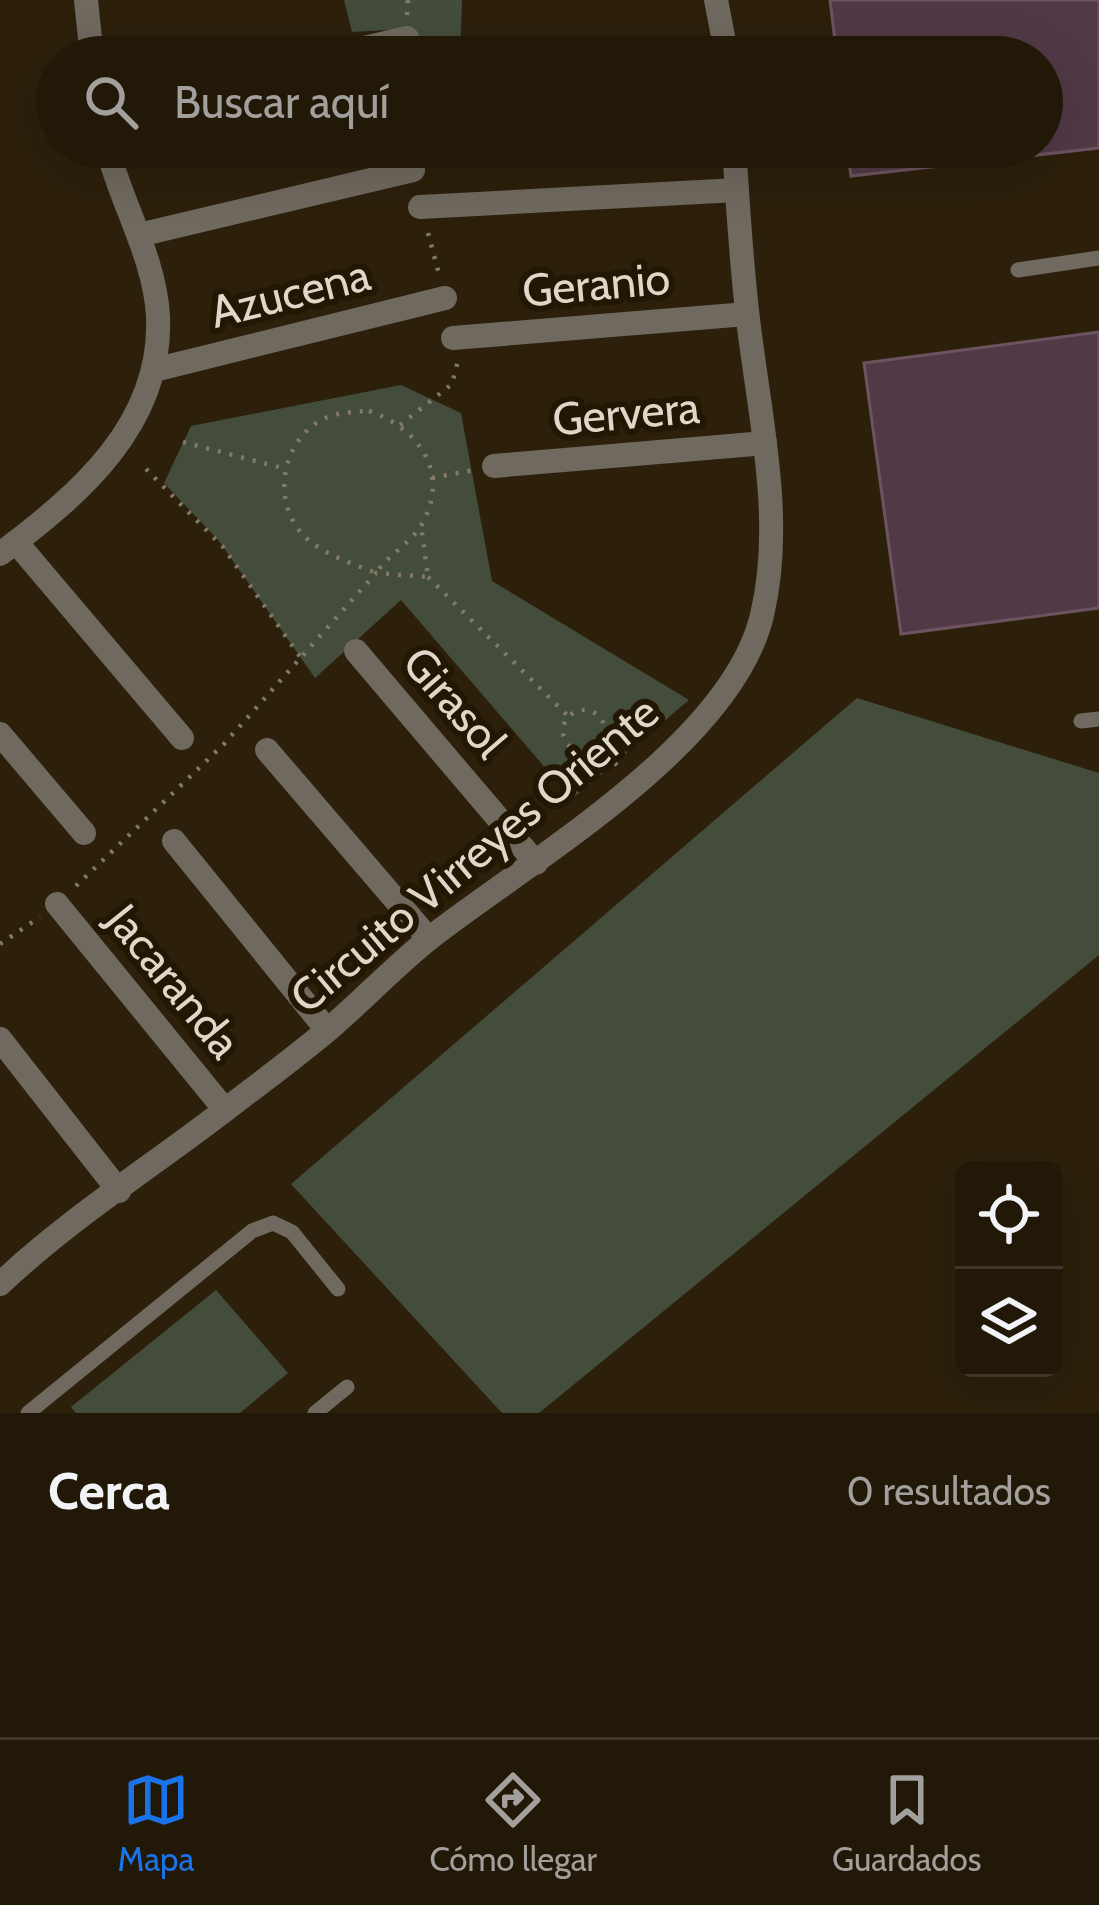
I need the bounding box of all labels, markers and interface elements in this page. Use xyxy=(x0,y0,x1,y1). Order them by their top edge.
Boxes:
search box xyxy=(36,36,1063,168)
icon: search xyxy=(78,69,144,135)
text: Buscar aquí xyxy=(174,75,389,129)
street label: Azucena xyxy=(205,247,376,339)
street label: Geranio xyxy=(520,251,672,317)
street label: Gervera xyxy=(550,380,702,446)
street label: Girasol xyxy=(392,636,518,769)
street label: Circuito Virreyes Oriente xyxy=(279,684,669,1024)
street label: Jacaranda xyxy=(95,893,252,1069)
map controls xyxy=(955,1161,1063,1377)
button: locate xyxy=(955,1161,1063,1269)
button: layers xyxy=(955,1269,1063,1377)
text: Cerca xyxy=(48,1460,170,1522)
text: 0 resultados xyxy=(847,1467,1051,1515)
tab: Mapa xyxy=(118,1767,194,1879)
tab: Cómo llegar xyxy=(429,1767,597,1879)
tab: Guardados xyxy=(832,1767,981,1879)

